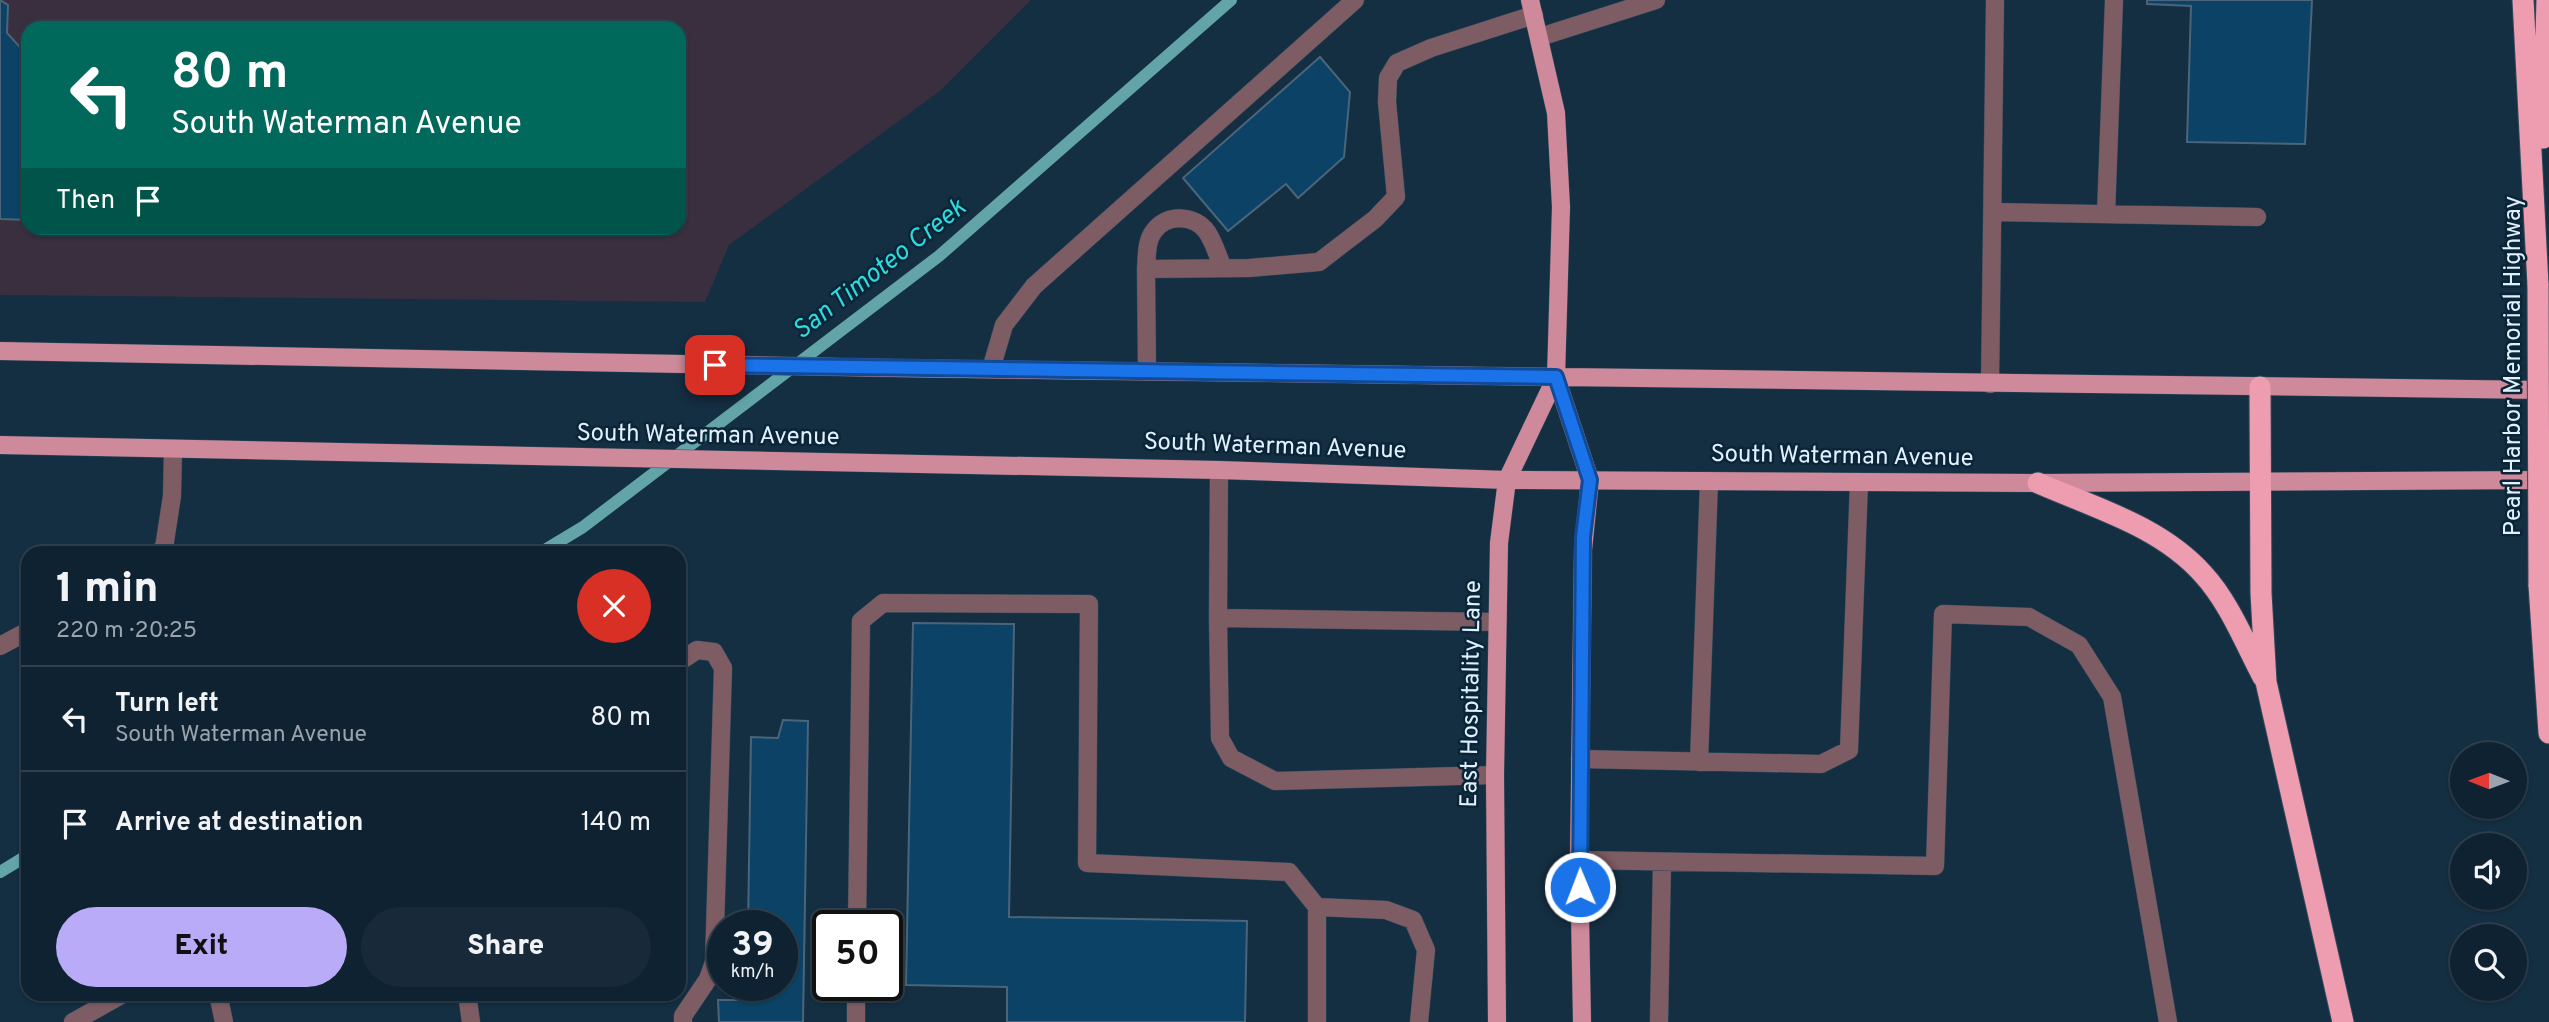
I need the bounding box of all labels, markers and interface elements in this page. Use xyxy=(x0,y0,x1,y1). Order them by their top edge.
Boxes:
text: 80 m xyxy=(171,44,288,106)
icon: left xyxy=(56,49,147,140)
text: South Waterman Avenue xyxy=(171,105,522,145)
icon: arrive xyxy=(129,182,167,220)
text: Then xyxy=(56,185,115,218)
water label: San Timoteo Creek xyxy=(787,191,974,348)
street label: Pearl Harbor Memorial Highway xyxy=(2499,196,2529,536)
pin xyxy=(685,335,745,395)
icon: arrive xyxy=(696,346,734,384)
street label: South Waterman Avenue xyxy=(576,419,840,453)
street label: South Waterman Avenue xyxy=(1143,427,1407,467)
street label: South Waterman Avenue xyxy=(1710,440,1974,474)
text: 1 min xyxy=(56,564,159,617)
button: close xyxy=(577,569,651,643)
street label: East Hospitality Lane xyxy=(1455,580,1489,808)
text: 220 m · 20:25 xyxy=(56,617,197,646)
text: Turn left xyxy=(115,688,219,721)
icon: left xyxy=(56,700,94,738)
text: 80 m xyxy=(591,702,651,735)
text: South Waterman Avenue xyxy=(115,721,367,750)
north arrow xyxy=(2450,742,2527,819)
map controls xyxy=(2450,742,2527,1001)
icon: arrive xyxy=(56,805,94,843)
text: Arrive at destination xyxy=(115,807,363,840)
text: 140 m xyxy=(581,807,651,840)
button: sound xyxy=(2450,833,2527,910)
position arrow xyxy=(1543,850,1617,924)
button: Exit xyxy=(56,907,347,987)
button: Share xyxy=(361,907,651,987)
speed limit sign: 50 xyxy=(812,910,903,1001)
text: 39 xyxy=(731,924,774,968)
button: search xyxy=(2450,924,2527,1001)
text: km/h xyxy=(731,961,774,984)

